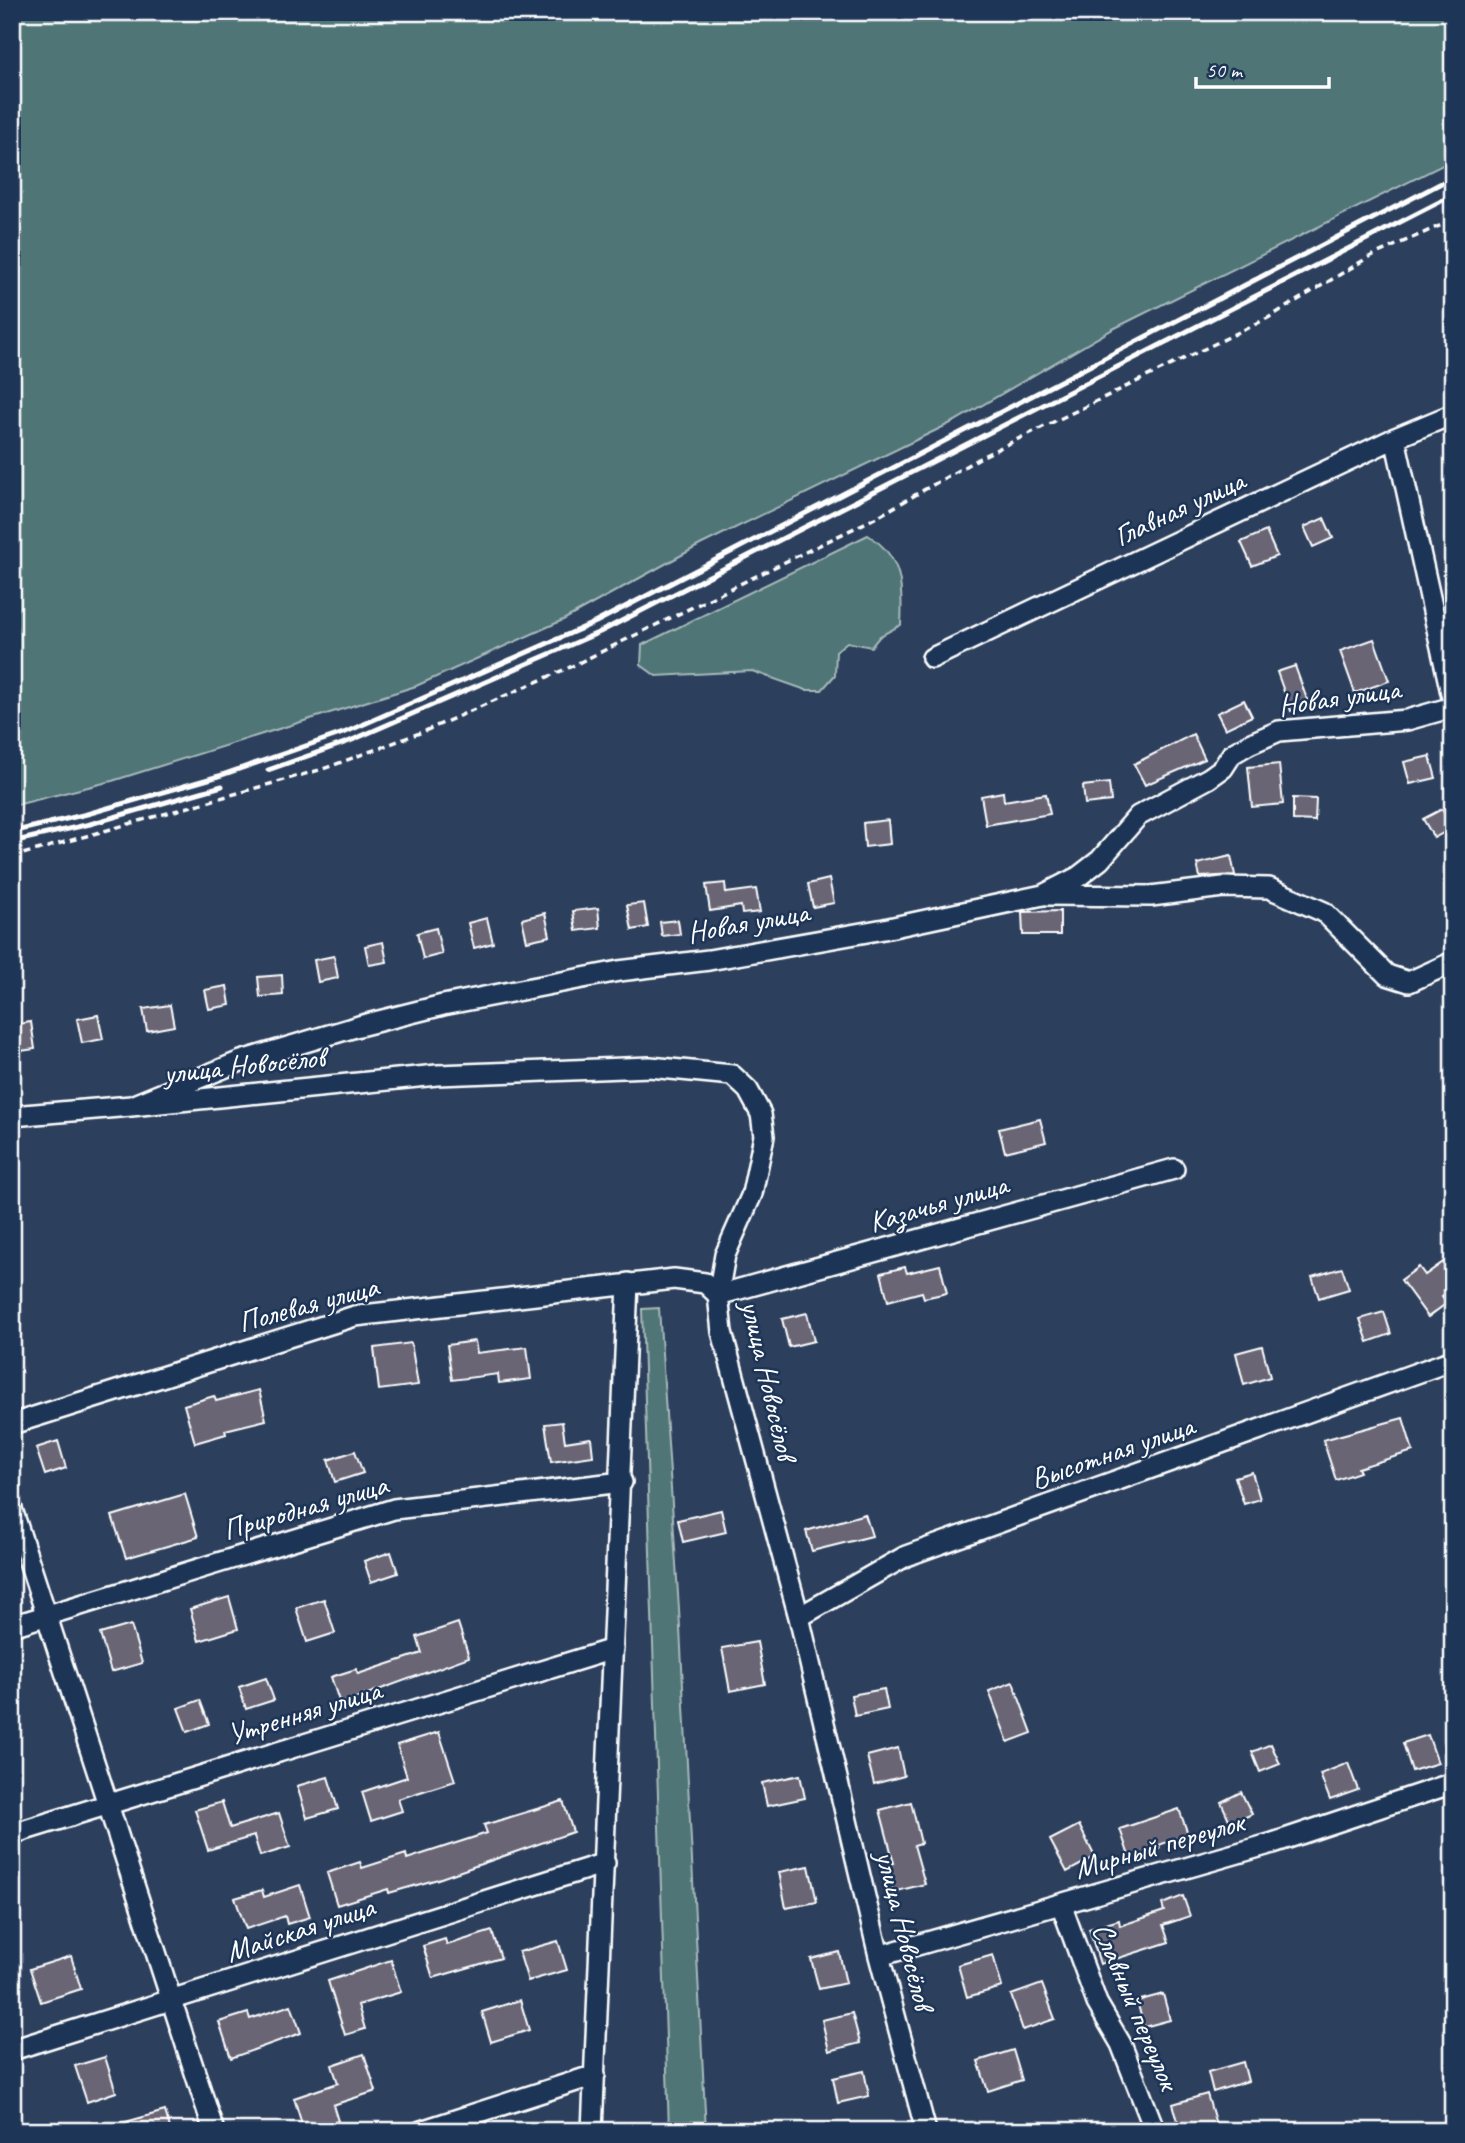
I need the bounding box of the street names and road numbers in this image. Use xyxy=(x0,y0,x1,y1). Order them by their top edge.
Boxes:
street label: Главная улица xyxy=(1107,460,1253,555)
street label: Новая улица xyxy=(1276,669,1405,724)
street label: Новая улица xyxy=(684,892,814,951)
street label: улица Новосёлов xyxy=(159,1037,332,1093)
street label: Казачья улица xyxy=(864,1164,1014,1241)
street label: Полевая улица xyxy=(234,1267,384,1341)
street label: улица Новосёлов xyxy=(732,1295,807,1468)
street label: Высотная улица xyxy=(1025,1405,1201,1498)
street label: Природная улица xyxy=(218,1465,394,1549)
street label: Утренняя улица xyxy=(223,1670,388,1753)
street label: Мирный переулок xyxy=(1070,1802,1251,1887)
street label: улица Новосёлов xyxy=(866,1845,944,2018)
street label: Майская улица xyxy=(221,1887,381,1971)
street label: Славный переулок xyxy=(1084,1917,1189,2098)

